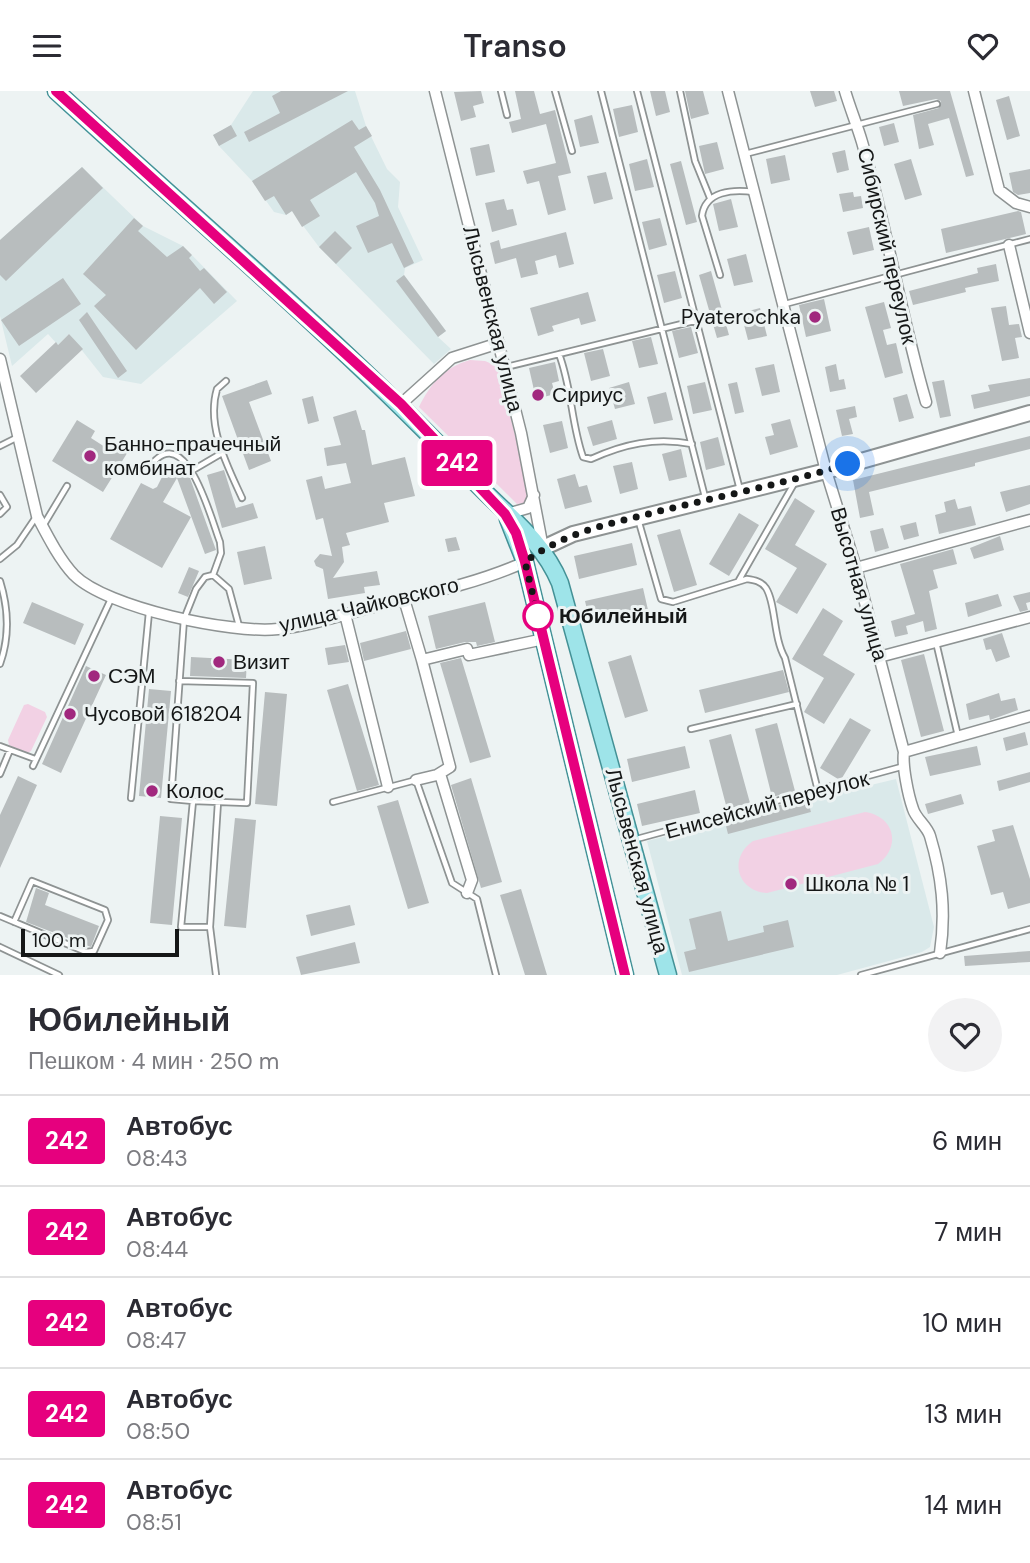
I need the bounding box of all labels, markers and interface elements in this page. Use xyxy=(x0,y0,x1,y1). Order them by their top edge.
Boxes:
text: Transo xyxy=(463,25,567,67)
icon: menu xyxy=(28,27,66,65)
icon: heart xyxy=(964,27,1002,65)
street label: Сибирский переулок xyxy=(851,145,923,348)
street label: Лысьвенская улица xyxy=(456,223,530,415)
place label: Pyaterochka xyxy=(681,303,801,331)
marker: Pyaterochka xyxy=(807,309,823,325)
place label: Сириус xyxy=(552,381,623,409)
marker: Сириус xyxy=(530,387,546,403)
place label: Банно-прачечный комбинат xyxy=(104,430,281,482)
line badge: 242 xyxy=(417,440,497,486)
your location xyxy=(830,446,865,481)
text: 242 xyxy=(435,447,479,478)
marker: Банно-прачечный комбинат xyxy=(82,448,98,464)
street label: Высотная улица xyxy=(824,504,894,664)
street label: улица Чайковского xyxy=(277,571,461,639)
marker: Юбилейный xyxy=(523,601,553,631)
place label: Юбилейный xyxy=(559,602,688,630)
place label: Визит xyxy=(233,648,290,676)
marker: Визит xyxy=(211,654,227,670)
place label: СЭМ xyxy=(108,662,156,690)
marker: СЭМ xyxy=(86,668,102,684)
place label: Чусовой 618204 xyxy=(84,700,242,728)
marker: Чусовой 618204 xyxy=(62,706,78,722)
street label: Енисейский переулок xyxy=(662,764,873,846)
street label: Лысьвенская улица xyxy=(599,765,675,957)
place label: Колос xyxy=(166,777,224,805)
marker: Колос xyxy=(144,783,160,799)
place label: Школа № 1 xyxy=(805,870,909,898)
marker: Школа № 1 xyxy=(783,876,799,892)
scale bar xyxy=(21,926,178,958)
text: 100 m xyxy=(32,928,86,953)
text: Юбилейный xyxy=(28,998,230,1041)
button: heart xyxy=(928,998,1002,1072)
text: Пешком · 4 мин · 250 m xyxy=(28,1046,279,1076)
text: Автобус xyxy=(126,1109,233,1143)
text: 6 мин xyxy=(932,1124,1002,1158)
text: 242 xyxy=(45,1125,88,1156)
text: 08:43 xyxy=(126,1143,188,1173)
text: Автобус xyxy=(126,1200,233,1234)
text: 7 мин xyxy=(934,1215,1002,1249)
text: 242 xyxy=(45,1216,88,1247)
text: 08:44 xyxy=(126,1234,188,1264)
text: Автобус xyxy=(126,1291,233,1325)
text: 10 мин xyxy=(922,1306,1002,1340)
text: 242 xyxy=(45,1307,88,1338)
text: 08:47 xyxy=(126,1325,187,1355)
text: Автобус xyxy=(126,1382,233,1416)
text: 13 мин xyxy=(925,1397,1002,1431)
text: 242 xyxy=(45,1398,88,1429)
text: 08:50 xyxy=(126,1416,190,1446)
text: Автобус xyxy=(126,1473,233,1507)
text: 14 мин xyxy=(924,1488,1002,1522)
text: 242 xyxy=(45,1489,88,1520)
text: 08:51 xyxy=(126,1507,182,1537)

